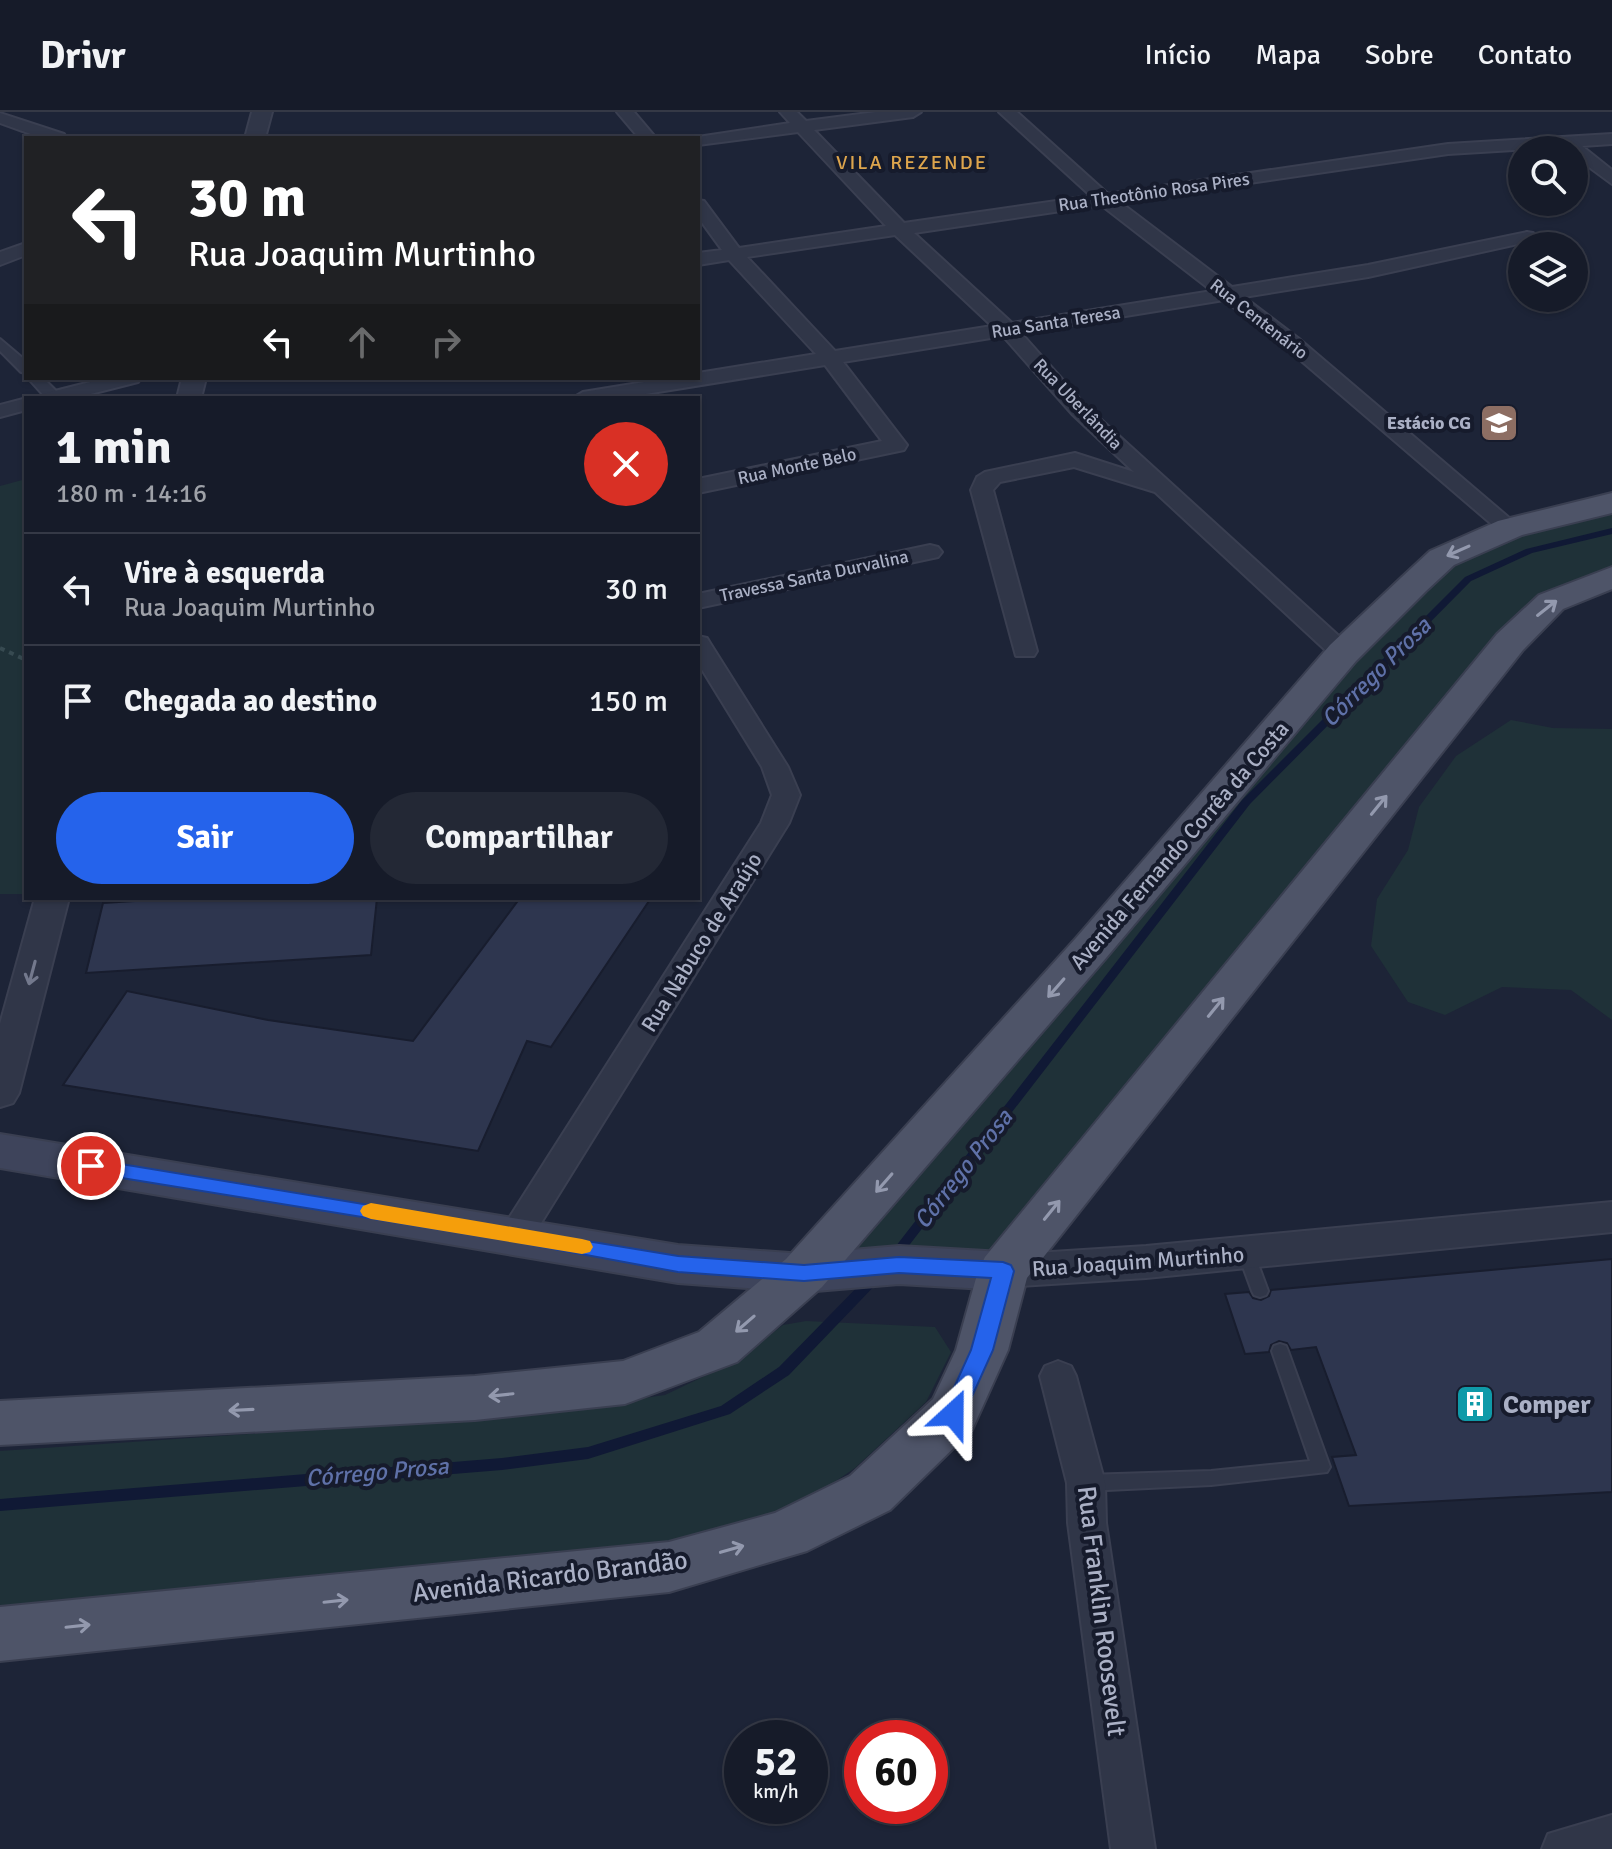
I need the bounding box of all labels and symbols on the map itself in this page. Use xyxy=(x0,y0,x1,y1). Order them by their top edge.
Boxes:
district label: VILA REZENDE xyxy=(836,150,988,175)
street label: Rua Theotônio Rosa Pires xyxy=(1057,168,1251,216)
street label: Rua Centenário xyxy=(1206,274,1312,364)
street label: Rua Santa Teresa xyxy=(990,301,1122,343)
street label: Rua Uberlândia xyxy=(1029,354,1127,454)
school or university icon: Estácio CG xyxy=(1478,402,1520,444)
place label: Estácio CG xyxy=(1387,412,1471,434)
street label: Rua Monte Belo xyxy=(736,443,858,489)
street label: Travessa Santa Durvalina xyxy=(718,545,910,607)
one-way arrow xyxy=(1446,545,1471,560)
one-way arrow xyxy=(1536,599,1557,616)
water label: Córrego Prosa xyxy=(1315,610,1438,733)
street label: Avenida Fernando Corrêa da Costa xyxy=(1064,716,1295,975)
one-way arrow xyxy=(1370,795,1387,816)
street label: Rua Nabuco de Araújo xyxy=(635,848,768,1037)
one-way arrow xyxy=(24,960,39,986)
one-way arrow xyxy=(1047,978,1065,998)
one-way arrow xyxy=(1207,997,1224,1018)
water label: Córrego Prosa xyxy=(907,1103,1019,1235)
pin xyxy=(57,1132,125,1200)
one-way arrow xyxy=(875,1173,893,1193)
one-way arrow xyxy=(1044,1200,1061,1221)
street label: Rua Joaquim Murtinho xyxy=(1031,1241,1245,1282)
one-way arrow xyxy=(736,1315,756,1333)
position arrow xyxy=(911,1372,995,1456)
building icon: Comper xyxy=(1454,1383,1496,1425)
one-way arrow xyxy=(488,1388,515,1403)
place label: Comper xyxy=(1503,1389,1591,1421)
one-way arrow xyxy=(228,1403,255,1418)
water label: Córrego Prosa xyxy=(304,1451,450,1493)
street label: Rua Franklin Roosevelt xyxy=(1070,1484,1132,1738)
one-way arrow xyxy=(719,1541,745,1556)
street label: Avenida Ricardo Brandão xyxy=(411,1544,689,1610)
one-way arrow xyxy=(322,1593,349,1608)
one-way arrow xyxy=(64,1619,91,1634)
speed limit sign: 60 xyxy=(844,1720,948,1824)

